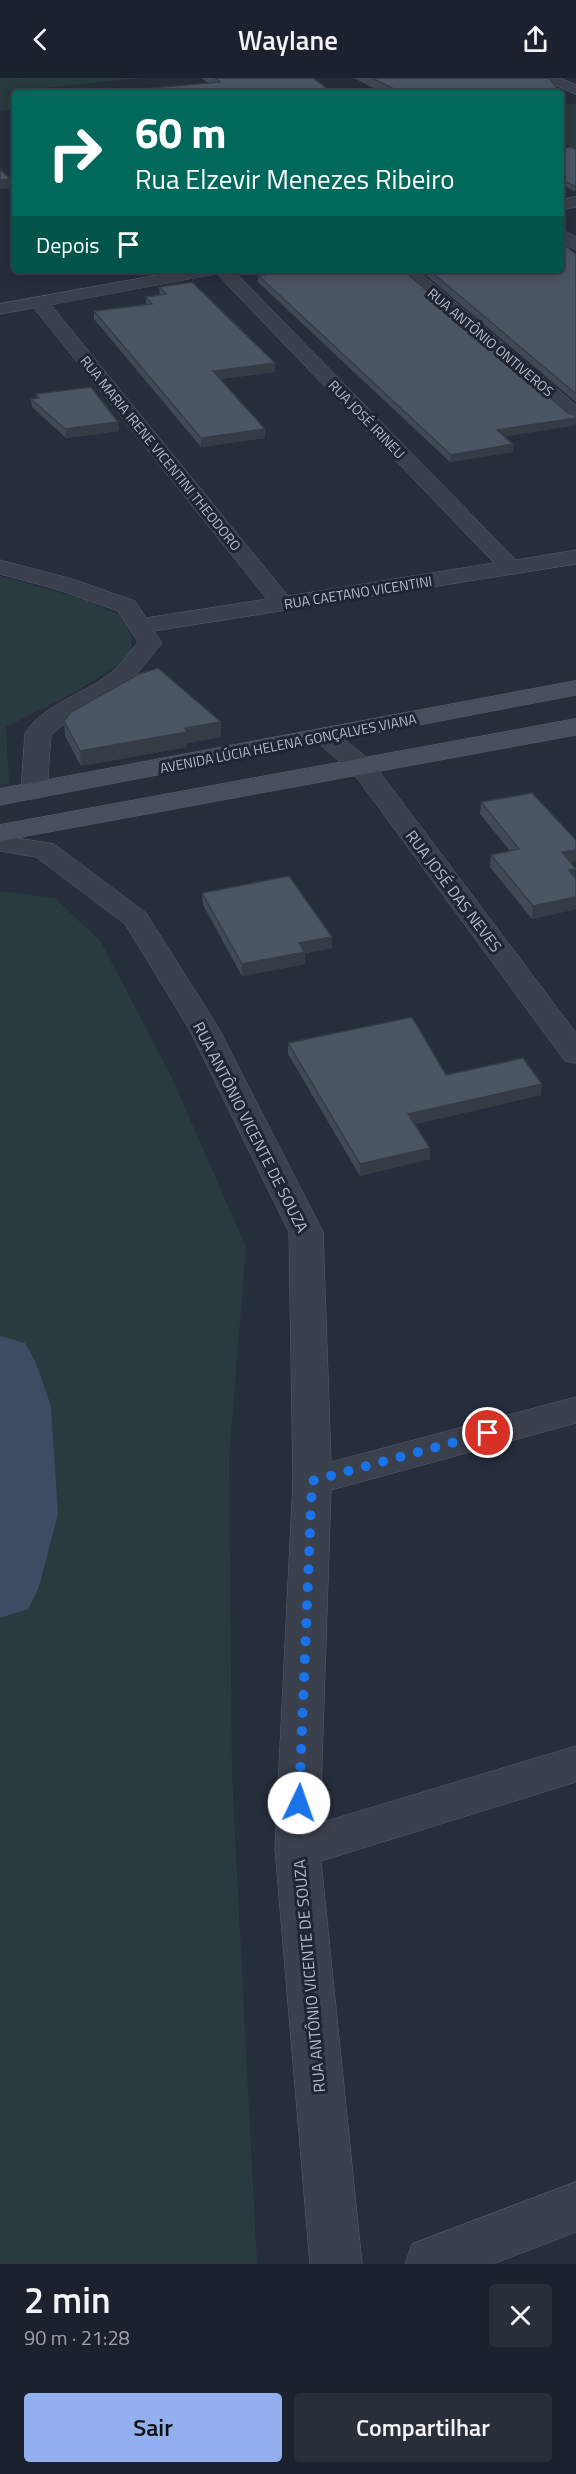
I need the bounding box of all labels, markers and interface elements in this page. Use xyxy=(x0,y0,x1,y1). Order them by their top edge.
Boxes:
text: Waylane xyxy=(238,19,338,60)
icon: back xyxy=(24,23,57,56)
icon: share xyxy=(519,23,552,56)
text: 60 m xyxy=(135,100,227,164)
icon: right xyxy=(36,114,114,192)
text: Rua Elzevir Menezes Ribeiro xyxy=(135,158,455,199)
text: Depois xyxy=(36,228,100,262)
icon: arrive xyxy=(112,228,145,261)
street label: RUA ANTÔNIO ONTIVEROS xyxy=(423,283,559,401)
street label: RUA MARIA IRENE VICENTINI THEODORO xyxy=(76,351,246,555)
street label: RUA JOSÉ IRINEU xyxy=(324,375,410,463)
street label: RUA CAETANO VICENTINI xyxy=(282,570,434,614)
street label: AVENIDA LÚCIA HELENA GONÇALVES VIANA xyxy=(158,708,419,778)
street label: RUA JOSÉ DAS NEVES xyxy=(400,825,508,957)
street label: RUA ANTÔNIO VICENTE DE SOUZA xyxy=(187,1017,315,1237)
pin xyxy=(462,1407,513,1458)
icon: arrive xyxy=(471,1416,504,1449)
position arrow xyxy=(267,1771,331,1835)
street label: RUA ANTÔNIO VICENTE DE SOUZA xyxy=(287,1858,331,2093)
text: 2 min xyxy=(24,2272,111,2327)
button: close xyxy=(489,2284,552,2347)
text: 90 m · 21:28 xyxy=(24,2322,130,2353)
button: Sair xyxy=(24,2393,282,2462)
button: Compartilhar xyxy=(294,2393,552,2462)

